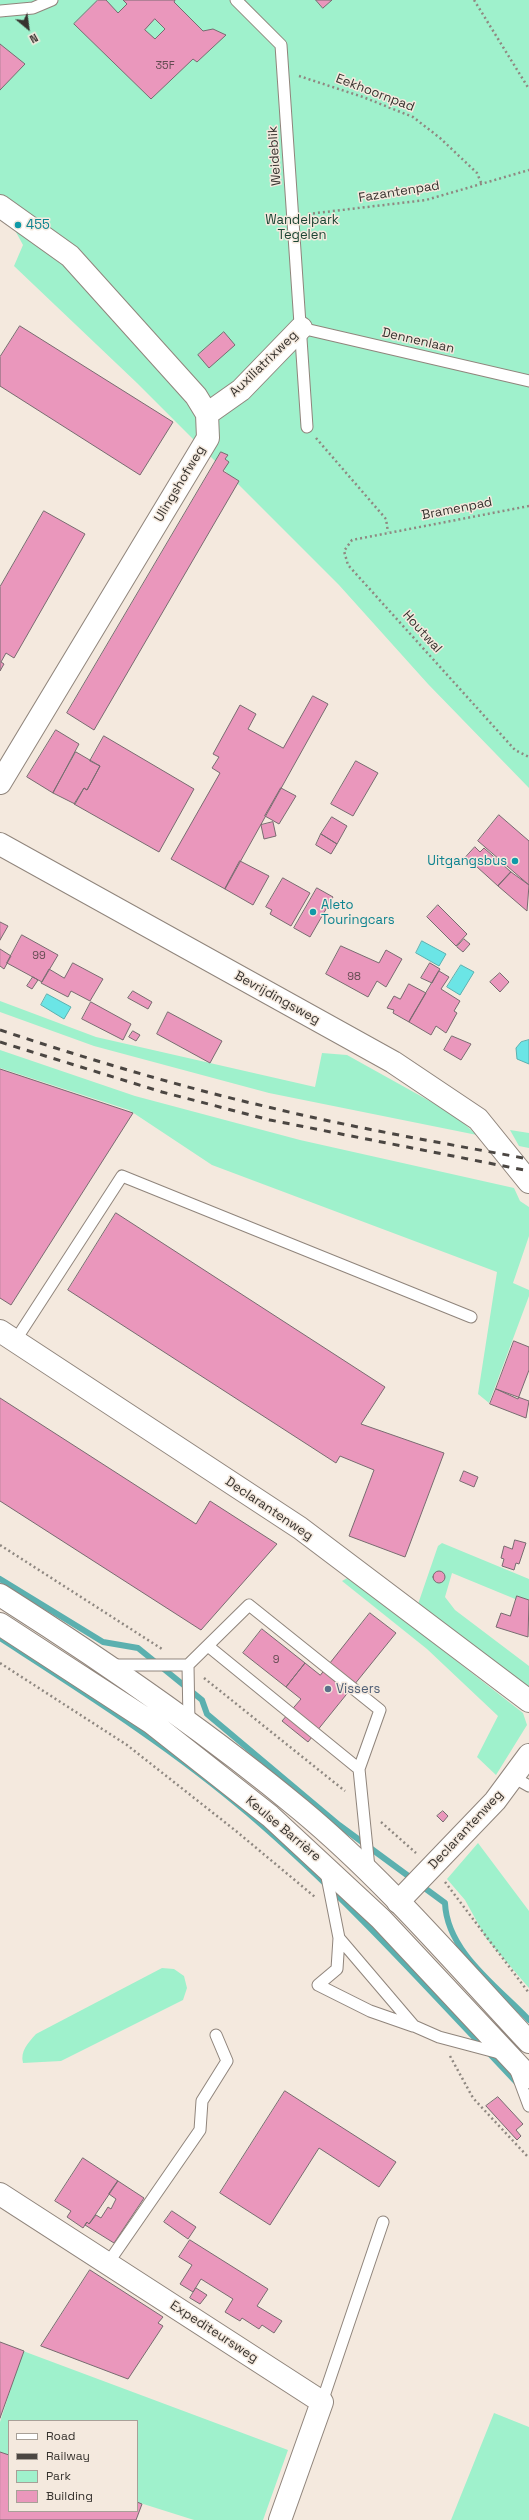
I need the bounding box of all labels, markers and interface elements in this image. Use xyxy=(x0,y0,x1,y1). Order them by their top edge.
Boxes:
north arrow xyxy=(8,8,48,48)
text: N xyxy=(27,31,40,46)
house number: 35F xyxy=(155,59,175,73)
street label: Eekhoornpad xyxy=(333,71,417,115)
street label: Weideblik xyxy=(265,126,285,186)
street label: Fazantenpad xyxy=(357,178,441,206)
park label: Wandelpark Tegelen xyxy=(265,212,339,243)
place label: 455 xyxy=(26,217,50,233)
marker: 455 xyxy=(13,220,23,230)
street label: Dennenlaan xyxy=(380,325,456,357)
street label: Auxiliatrixweg xyxy=(227,328,301,400)
street label: Ulingshofweg xyxy=(151,443,209,525)
street label: Bramenpad xyxy=(420,495,494,523)
street label: Houtwal xyxy=(399,608,445,656)
place label: Uitgangsbus xyxy=(427,853,507,869)
marker: Uitgangsbus xyxy=(510,856,520,866)
place label: Aleto Touringcars xyxy=(321,897,395,928)
marker: Aleto Touringcars xyxy=(308,907,318,917)
house number: 99 xyxy=(32,949,46,963)
street label: Bevrijdingsweg xyxy=(232,968,322,1028)
house number: 98 xyxy=(347,970,361,984)
street label: Declarantenweg xyxy=(222,1474,316,1544)
house number: 9 xyxy=(273,1653,279,1667)
place label: Vissers xyxy=(336,1681,380,1697)
marker: Vissers xyxy=(323,1684,333,1694)
street label: Declarantenweg xyxy=(425,1787,507,1873)
street label: Keulse Barrière xyxy=(242,1793,324,1865)
street label: Expediteursweg xyxy=(167,2298,261,2366)
legend xyxy=(8,2420,138,2512)
text: Road xyxy=(46,2428,75,2444)
text: Railway xyxy=(46,2448,90,2464)
text: Park xyxy=(46,2468,71,2484)
text: Building xyxy=(46,2488,93,2504)

